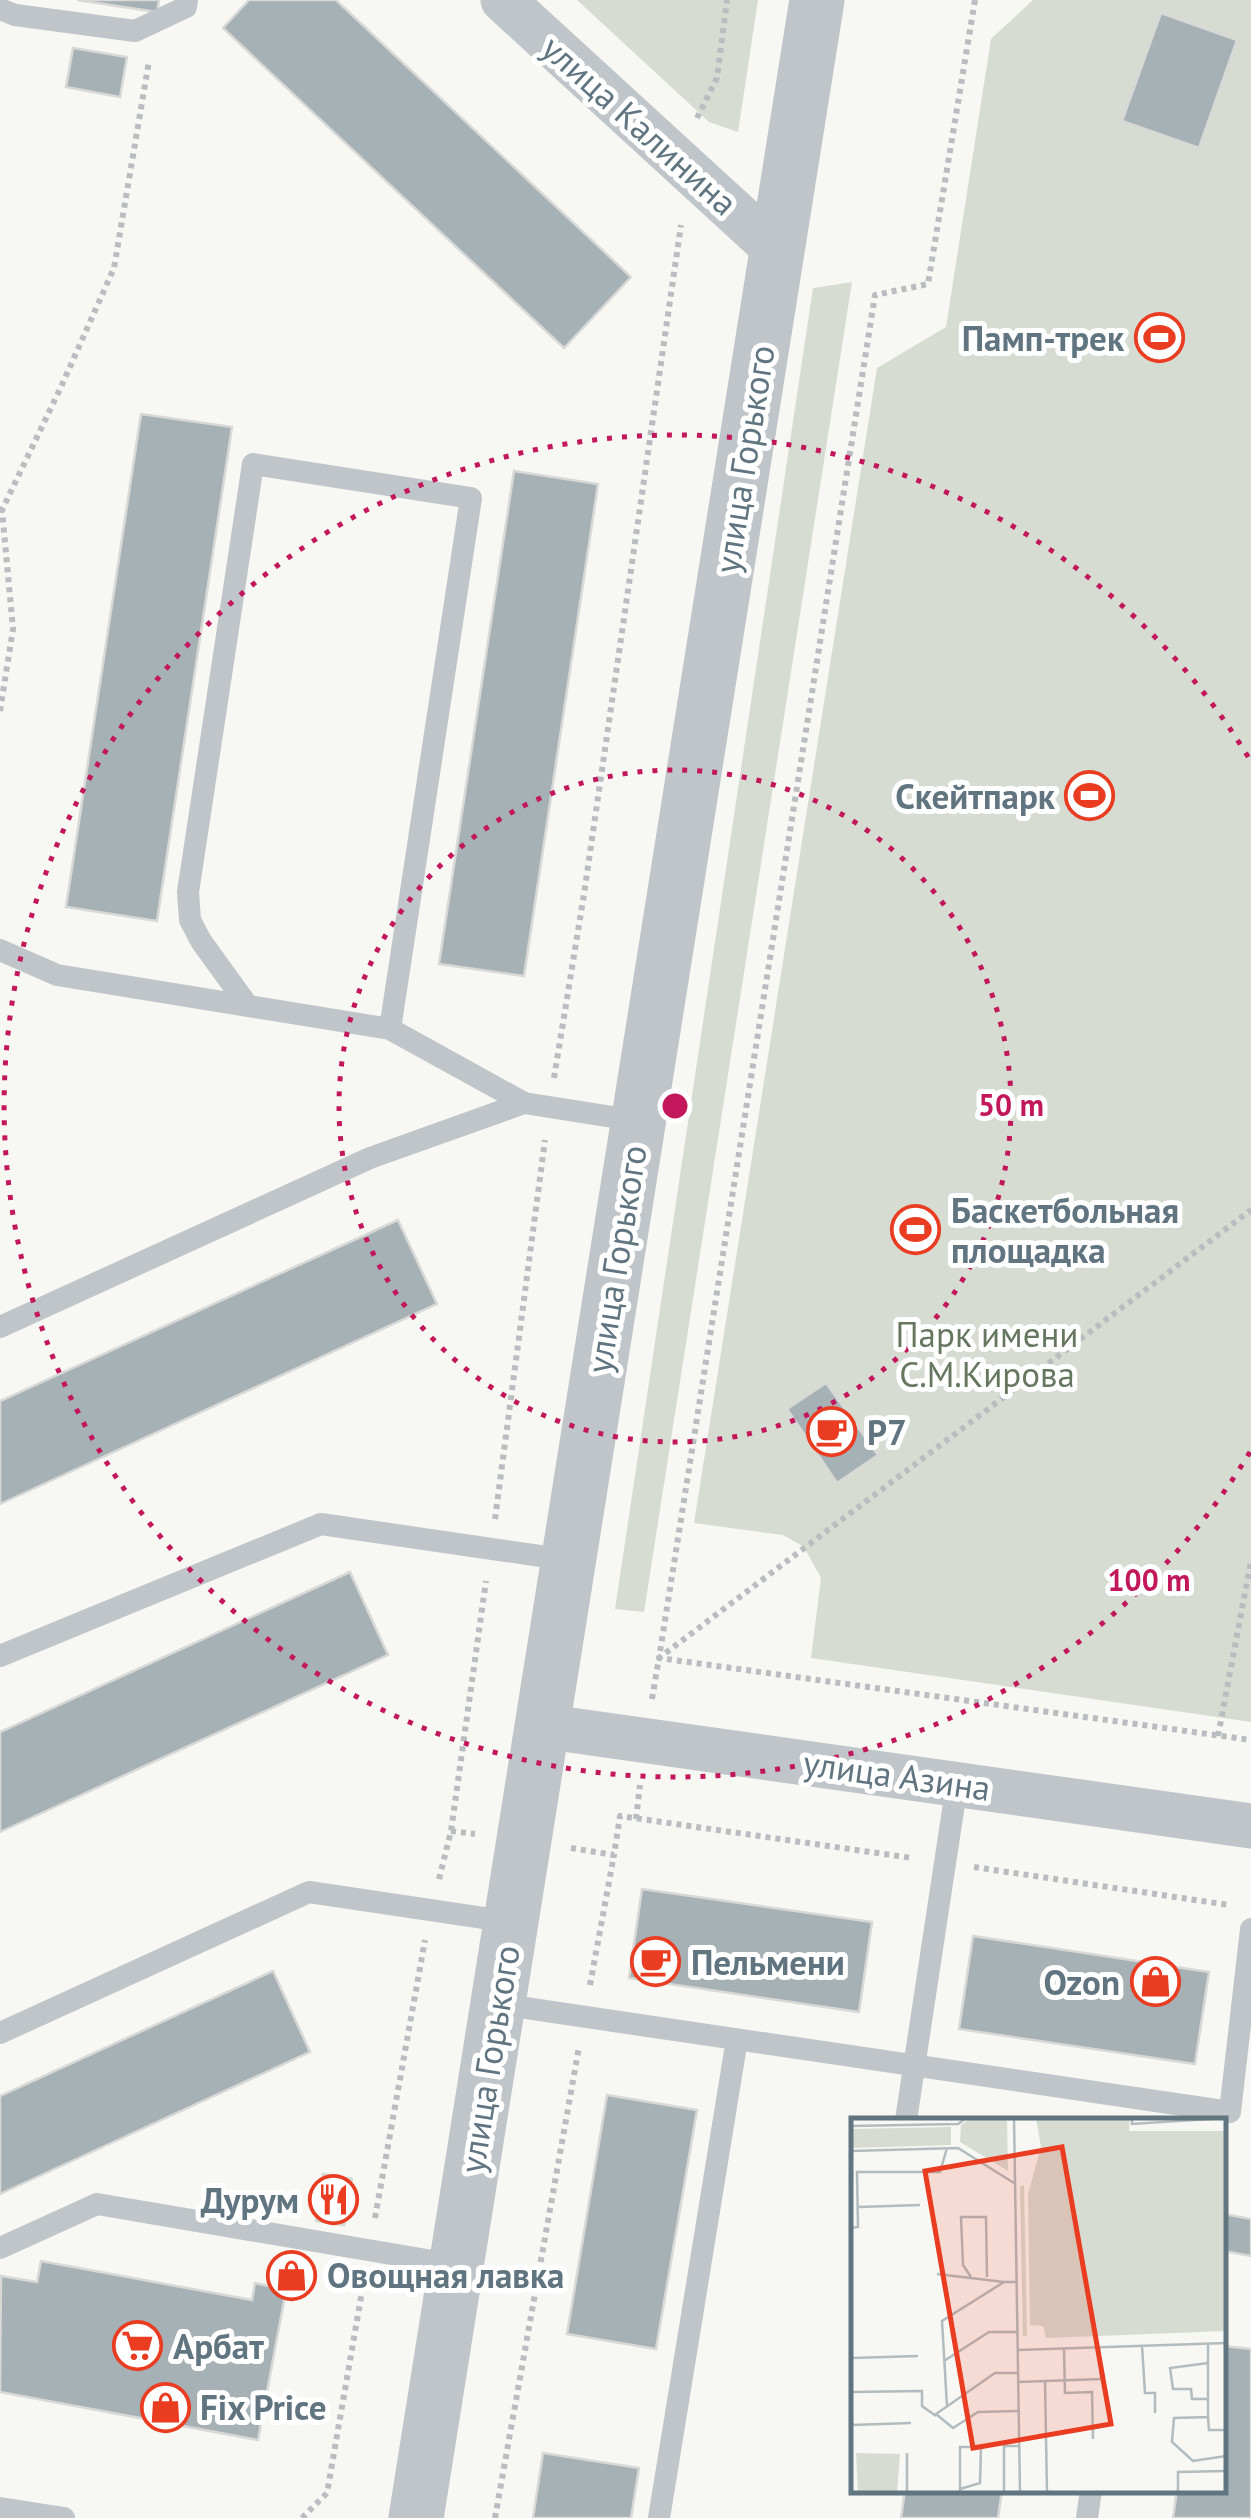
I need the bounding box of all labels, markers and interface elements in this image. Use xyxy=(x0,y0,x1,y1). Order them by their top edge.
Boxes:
street label: улица Калинина xyxy=(532,25,748,225)
sports icon: Памп-трек xyxy=(1133,312,1185,364)
place label: Памп-трек xyxy=(962,315,1125,361)
street label: улица Горького xyxy=(703,342,785,576)
sports icon: Скейтпарк xyxy=(1064,770,1116,822)
place label: Скейтпарк xyxy=(895,773,1056,819)
text: 50 m xyxy=(978,1085,1044,1124)
centre of rings xyxy=(657,1088,693,1124)
street label: улица Горького xyxy=(575,1142,657,1376)
place label: Баскетбольная площадка xyxy=(951,1187,1179,1273)
sports icon: Баскетбольная площадка xyxy=(890,1204,942,1256)
park label: Парк имени С.М.Кирова xyxy=(896,1311,1078,1397)
cafe icon: Р7 xyxy=(806,1406,858,1458)
place label: Р7 xyxy=(867,1409,907,1455)
text: 100 m xyxy=(1108,1560,1190,1599)
street label: улица Азина xyxy=(800,1739,994,1811)
cafe icon: Пельмени xyxy=(630,1936,682,1988)
place label: Пельмени xyxy=(691,1939,845,1985)
street label: улица Горького xyxy=(448,1942,530,2176)
shop icon: Ozon xyxy=(1129,1956,1181,2008)
place label: Ozon xyxy=(1044,1959,1120,2005)
inset map xyxy=(851,2118,1226,2493)
restaurant icon: Дурум xyxy=(308,2174,360,2226)
place label: Дурум xyxy=(201,2177,299,2223)
shop icon: Овощная лавка xyxy=(266,2249,318,2301)
place label: Овощная лавка xyxy=(327,2252,564,2298)
supermarket icon: Арбат xyxy=(112,2320,164,2372)
place label: Арбат xyxy=(173,2323,264,2369)
shop icon: Fix Price xyxy=(139,2381,191,2433)
place label: Fix Price xyxy=(200,2384,326,2430)

